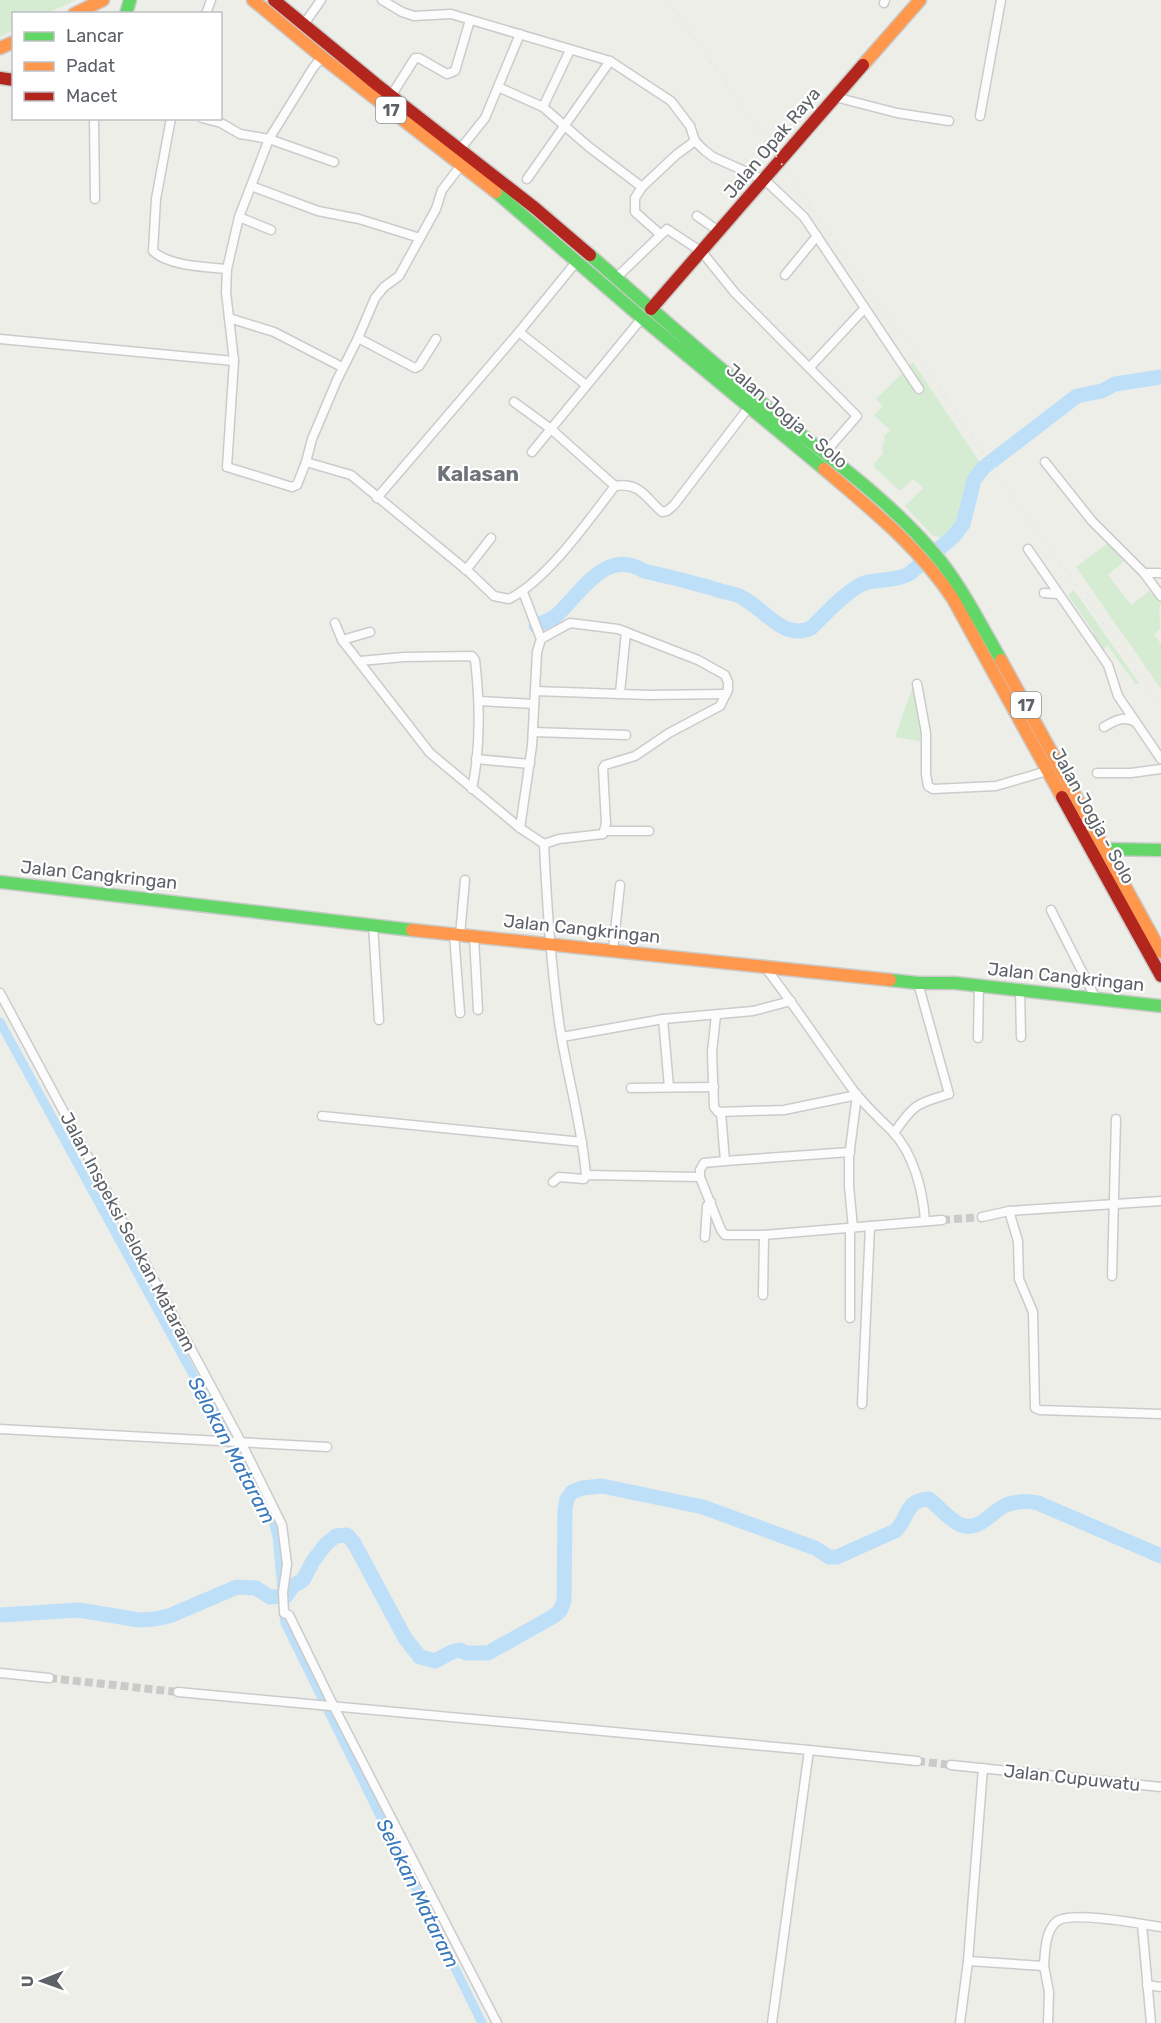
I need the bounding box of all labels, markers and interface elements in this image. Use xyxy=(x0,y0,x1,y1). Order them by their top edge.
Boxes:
legend xyxy=(12,12,222,120)
text: Lancar xyxy=(66,25,124,47)
text: Padat xyxy=(66,55,115,77)
street label: Jalan Opak Raya xyxy=(719,83,825,203)
text: Macet xyxy=(66,85,117,107)
road number: 17 xyxy=(376,97,406,123)
street label: Jalan Jogja - Solo xyxy=(722,359,852,473)
district label: Kalasan xyxy=(437,461,519,486)
road number: 17 xyxy=(1011,692,1041,718)
street label: Jalan Jogja - Solo xyxy=(1047,744,1139,888)
street label: Jalan Cangkringan xyxy=(20,856,178,894)
street label: Jalan Cangkringan xyxy=(503,910,661,948)
street label: Jalan Cangkringan xyxy=(987,958,1145,996)
street label: Jalan Inspeksi Selokan Mataram xyxy=(55,1109,201,1355)
water label: Selokan Mataram xyxy=(183,1372,281,1528)
street label: Jalan Cupuwatu xyxy=(1003,1760,1141,1796)
water label: Selokan Mataram xyxy=(371,1814,465,1972)
north arrow xyxy=(12,1951,72,2011)
text: U xyxy=(18,1975,37,1987)

